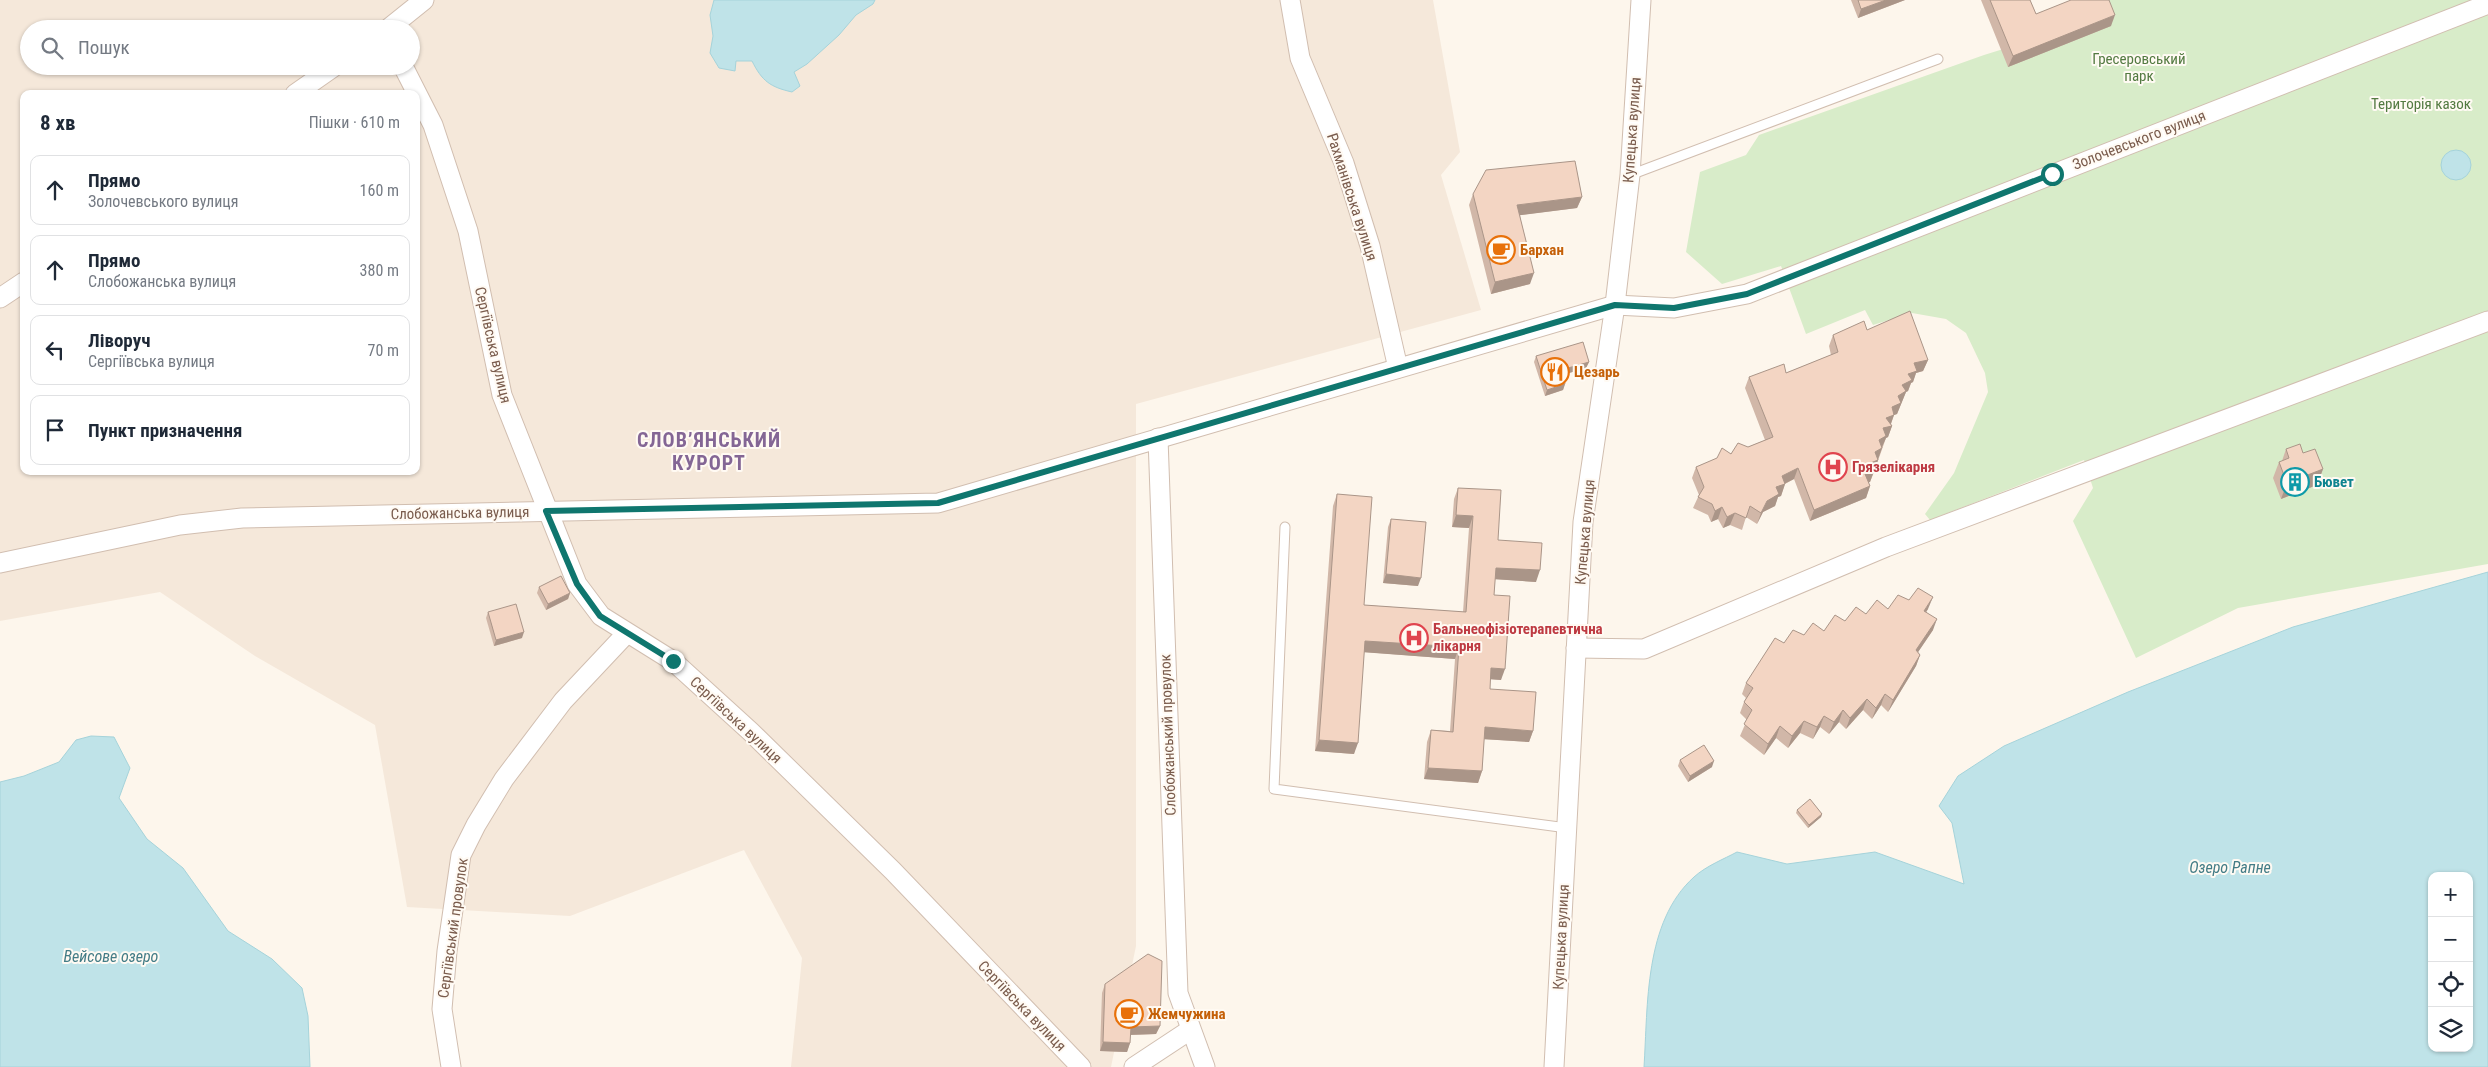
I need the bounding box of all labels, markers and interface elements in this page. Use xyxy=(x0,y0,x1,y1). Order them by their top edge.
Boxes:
search box xyxy=(20,20,420,75)
icon: search xyxy=(38,34,66,62)
text: Пошук xyxy=(78,36,130,59)
park label: Гресеровський парк xyxy=(2092,50,2186,85)
street label: Купецька вулиця xyxy=(1619,77,1645,183)
park label: Територія казок xyxy=(2371,95,2471,113)
street label: Золочевського вулиця xyxy=(2070,106,2208,174)
text: 8 хв xyxy=(40,111,75,135)
text: Пішки · 610 m xyxy=(309,113,400,132)
street label: Рахманівська вулиця xyxy=(1323,131,1381,263)
route start xyxy=(2041,163,2064,186)
text: Прямо xyxy=(88,169,141,192)
icon: ahead xyxy=(41,176,69,204)
text: 160 m xyxy=(360,181,399,200)
text: Золочевського вулиця xyxy=(88,192,239,211)
cafe icon: Бархан xyxy=(1486,235,1516,265)
place label: Бархан xyxy=(1520,241,1564,259)
text: Прямо xyxy=(88,249,141,272)
icon: ahead xyxy=(41,256,69,284)
text: 380 m xyxy=(360,261,399,280)
text: Слобожанська вулиця xyxy=(88,272,236,291)
street label: Сергіївська вулиця xyxy=(471,285,515,405)
text: Ліворуч xyxy=(88,329,150,352)
icon: left xyxy=(41,336,69,364)
text: 70 m xyxy=(367,341,399,360)
text: Сергіївська вулиця xyxy=(88,352,215,371)
restaurant icon: Цезарь xyxy=(1540,357,1570,387)
place label: Цезарь xyxy=(1574,363,1620,381)
icon: arrive xyxy=(41,416,69,444)
text: Пункт призначення xyxy=(88,419,242,442)
district label: СЛОВ’ЯНСЬКИЙ КУРОРТ xyxy=(637,428,781,475)
hospital icon: Грязелікарня xyxy=(1818,452,1848,482)
place label: Грязелікарня xyxy=(1852,458,1935,476)
building icon: Бювет xyxy=(2280,467,2310,497)
place label: Бювет xyxy=(2314,473,2354,491)
street label: Купецька вулиця xyxy=(1571,479,1599,585)
street label: Слобожанська вулиця xyxy=(390,503,530,523)
place label: Бальнеофізіотерапевтична лікарня xyxy=(1433,620,1603,655)
hospital icon: Бальнеофізіотерапевтична лікарня xyxy=(1399,623,1429,653)
route end xyxy=(662,650,685,673)
street label: Слобожанський провулок xyxy=(1156,654,1180,816)
street label: Сергіївська вулиця xyxy=(686,673,786,767)
street label: Сергіївський провулок xyxy=(434,857,472,999)
water label: Озеро Рапне xyxy=(2189,858,2271,877)
map controls xyxy=(2428,872,2473,1052)
button: + xyxy=(2428,872,2473,917)
street label: Купецька вулиця xyxy=(1549,884,1573,990)
button: − xyxy=(2428,917,2473,962)
water label: Вейсове озеро xyxy=(64,947,159,966)
street label: Сергіївська вулиця xyxy=(974,957,1070,1055)
button: locate xyxy=(2428,962,2473,1007)
cafe icon: Жемчужина xyxy=(1114,999,1144,1029)
place label: Жемчужина xyxy=(1148,1005,1226,1023)
button: layers xyxy=(2428,1007,2473,1052)

